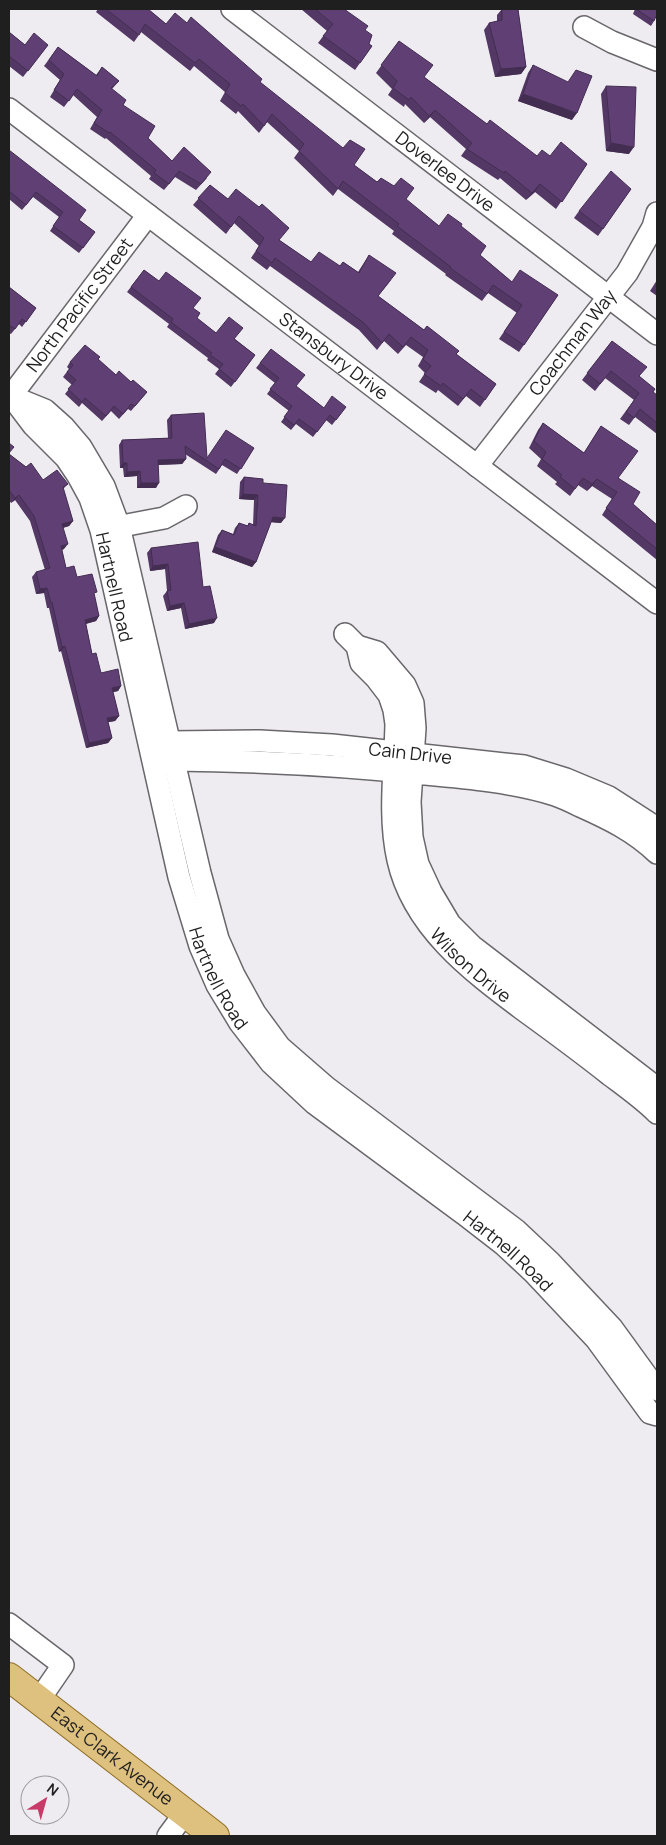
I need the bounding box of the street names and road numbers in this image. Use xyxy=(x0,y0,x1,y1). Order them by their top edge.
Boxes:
street label: Doverlee Drive xyxy=(391,125,500,217)
street label: North Pacific Street xyxy=(20,232,138,377)
street label: Coachman Way xyxy=(523,284,621,400)
street label: Stansbury Drive xyxy=(275,306,394,405)
street label: Hartnell Road xyxy=(91,530,139,644)
street label: Cain Drive xyxy=(368,736,453,769)
street label: Wilson Drive xyxy=(425,922,516,1008)
street label: Hartnell Road xyxy=(184,924,254,1034)
street label: Hartnell Road xyxy=(459,1205,559,1297)
street label: East Clark Avenue xyxy=(46,1701,179,1810)

